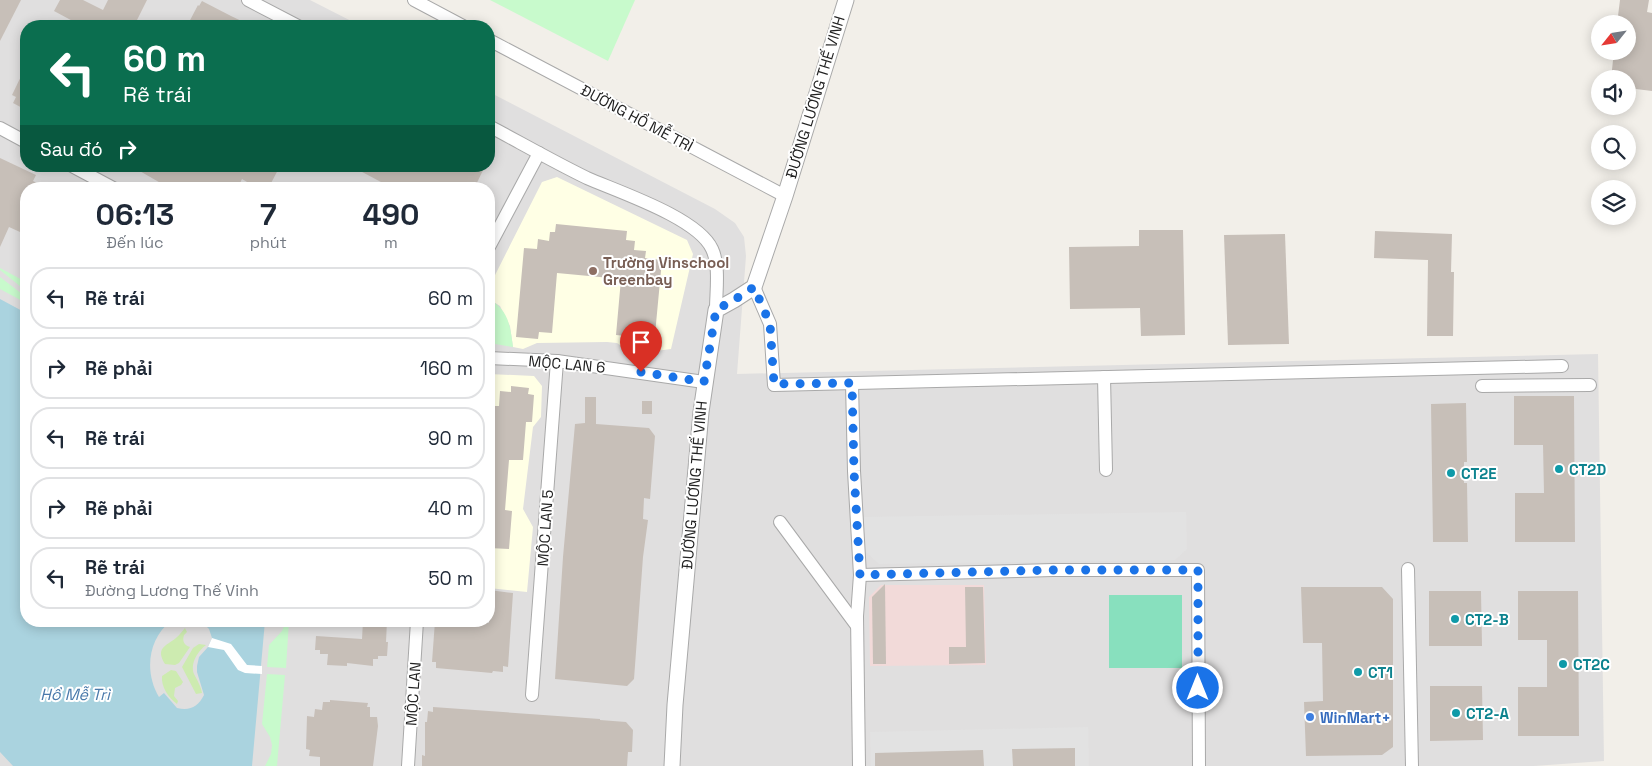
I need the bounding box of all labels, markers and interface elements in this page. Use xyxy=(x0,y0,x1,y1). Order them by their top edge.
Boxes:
street label: ĐƯỜNG LƯƠNG THẾ VINH xyxy=(780,13,849,181)
north arrow xyxy=(1591,15,1636,60)
map controls xyxy=(1591,15,1636,225)
text: 60 m xyxy=(123,37,206,81)
icon: left xyxy=(40,40,105,105)
button: sound xyxy=(1591,70,1636,115)
street label: ĐƯỜNG HỒ MỄ TRÌ xyxy=(578,79,697,156)
text: Rẽ trái xyxy=(123,80,192,108)
button: search xyxy=(1591,125,1636,170)
icon: right xyxy=(113,135,141,163)
text: Sau đó xyxy=(40,137,103,162)
button: layers xyxy=(1591,180,1636,225)
text: 06:13 xyxy=(96,195,174,234)
text: 7 xyxy=(260,195,277,234)
text: 490 xyxy=(362,195,419,234)
text: Đến lúc xyxy=(106,232,164,253)
text: phút xyxy=(250,232,287,253)
text: m xyxy=(384,232,398,253)
place label: Trường Vinschool Greenbay xyxy=(603,253,729,289)
marker: Trường Vinschool Greenbay xyxy=(587,265,599,277)
icon: left xyxy=(42,284,70,312)
text: Rẽ trái xyxy=(85,286,145,311)
text: 60 m xyxy=(428,286,473,311)
pin xyxy=(620,321,662,372)
icon: arrive xyxy=(627,328,655,356)
street label: MỘC LAN 6 xyxy=(528,351,606,377)
icon: right xyxy=(42,354,70,382)
text: Rẽ phải xyxy=(85,356,153,381)
text: 160 m xyxy=(420,356,473,381)
street label: ĐƯỜNG LƯƠNG THẾ VINH xyxy=(676,400,711,570)
icon: left xyxy=(42,424,70,452)
text: Rẽ trái xyxy=(85,426,145,451)
text: 90 m xyxy=(428,426,473,451)
place label: CT2D xyxy=(1569,460,1606,479)
marker: CT2D xyxy=(1553,463,1565,475)
place label: CT2E xyxy=(1461,464,1497,483)
marker: CT2E xyxy=(1445,467,1457,479)
street label: MỘC LAN 5 xyxy=(533,489,557,567)
icon: right xyxy=(42,494,70,522)
text: Rẽ phải xyxy=(85,496,153,521)
text: 40 m xyxy=(428,496,473,521)
text: Rẽ trái xyxy=(85,555,145,580)
icon: left xyxy=(42,564,70,592)
text: 50 m xyxy=(428,566,473,591)
text: Đường Lương Thế Vinh xyxy=(85,580,259,601)
place label: CT2-B xyxy=(1465,610,1509,629)
marker: CT2-B xyxy=(1449,613,1461,625)
place label: CT2C xyxy=(1573,655,1610,674)
marker: CT2C xyxy=(1557,658,1569,670)
street label: MỘC LAN xyxy=(401,661,425,727)
position arrow xyxy=(1171,661,1223,713)
place label: CT1 xyxy=(1368,663,1393,682)
marker: CT1 xyxy=(1352,666,1364,678)
water label: Hồ Mễ Trì xyxy=(40,684,112,705)
place label: CT2-A xyxy=(1466,704,1510,723)
marker: CT2-A xyxy=(1450,707,1462,719)
place label: WinMart+ xyxy=(1320,708,1391,727)
marker: WinMart+ xyxy=(1304,711,1316,723)

